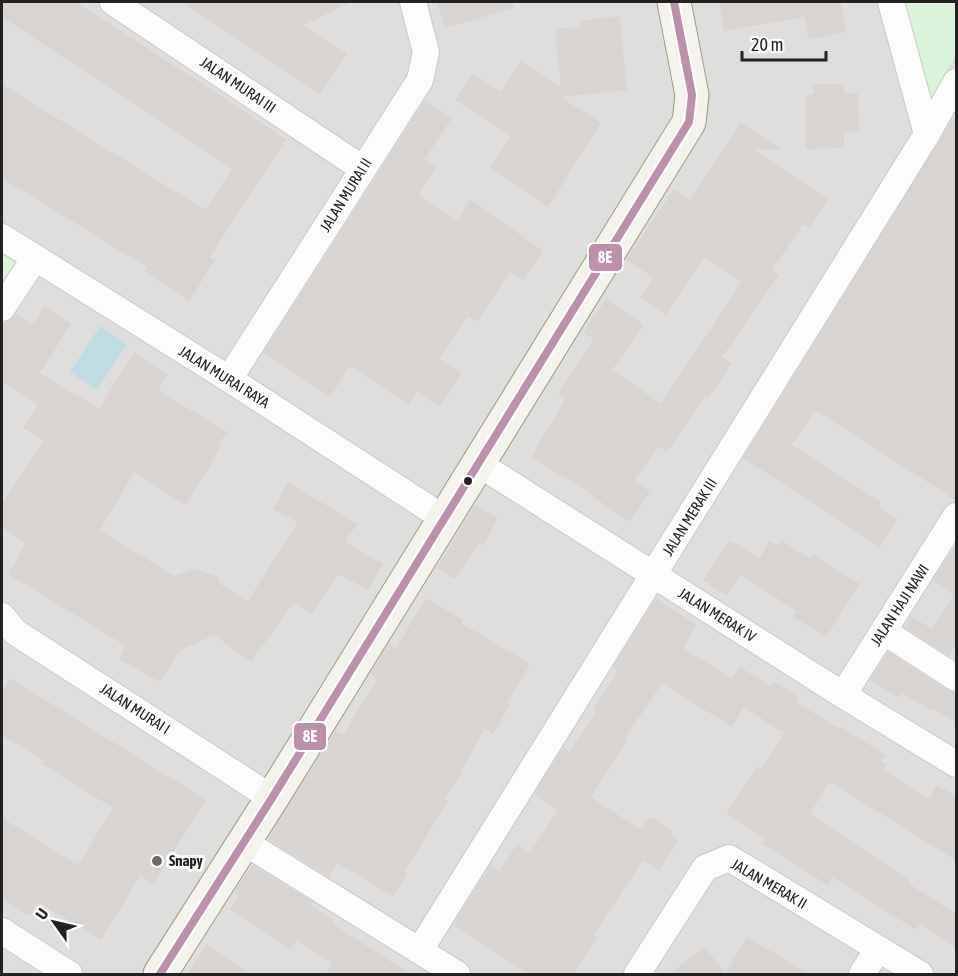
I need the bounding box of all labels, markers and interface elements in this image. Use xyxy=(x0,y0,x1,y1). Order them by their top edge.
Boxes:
scale bar xyxy=(742,24,826,62)
text: 20 m xyxy=(751,34,783,55)
street label: JALAN MURAI III xyxy=(197,53,279,116)
street label: JALAN MURAI II xyxy=(316,155,375,235)
line badge: 8E xyxy=(588,243,623,272)
text: 8E xyxy=(598,248,612,266)
street label: JALAN MURAI RAYA xyxy=(176,342,273,411)
unlabelled marker xyxy=(462,475,474,487)
street label: JALAN MERAK III xyxy=(659,475,720,559)
street label: JALAN HAJI NAWI xyxy=(867,561,932,649)
street label: JALAN MERAK IV xyxy=(675,584,760,645)
street label: JALAN MURAI I xyxy=(97,680,173,737)
line badge: 8E xyxy=(293,722,327,751)
text: 8E xyxy=(303,727,317,745)
place label: Snapy xyxy=(169,852,204,869)
marker: Snapy xyxy=(150,854,164,868)
street label: JALAN MERAK II xyxy=(728,855,810,912)
north arrow xyxy=(24,892,84,952)
text: U xyxy=(31,905,52,923)

